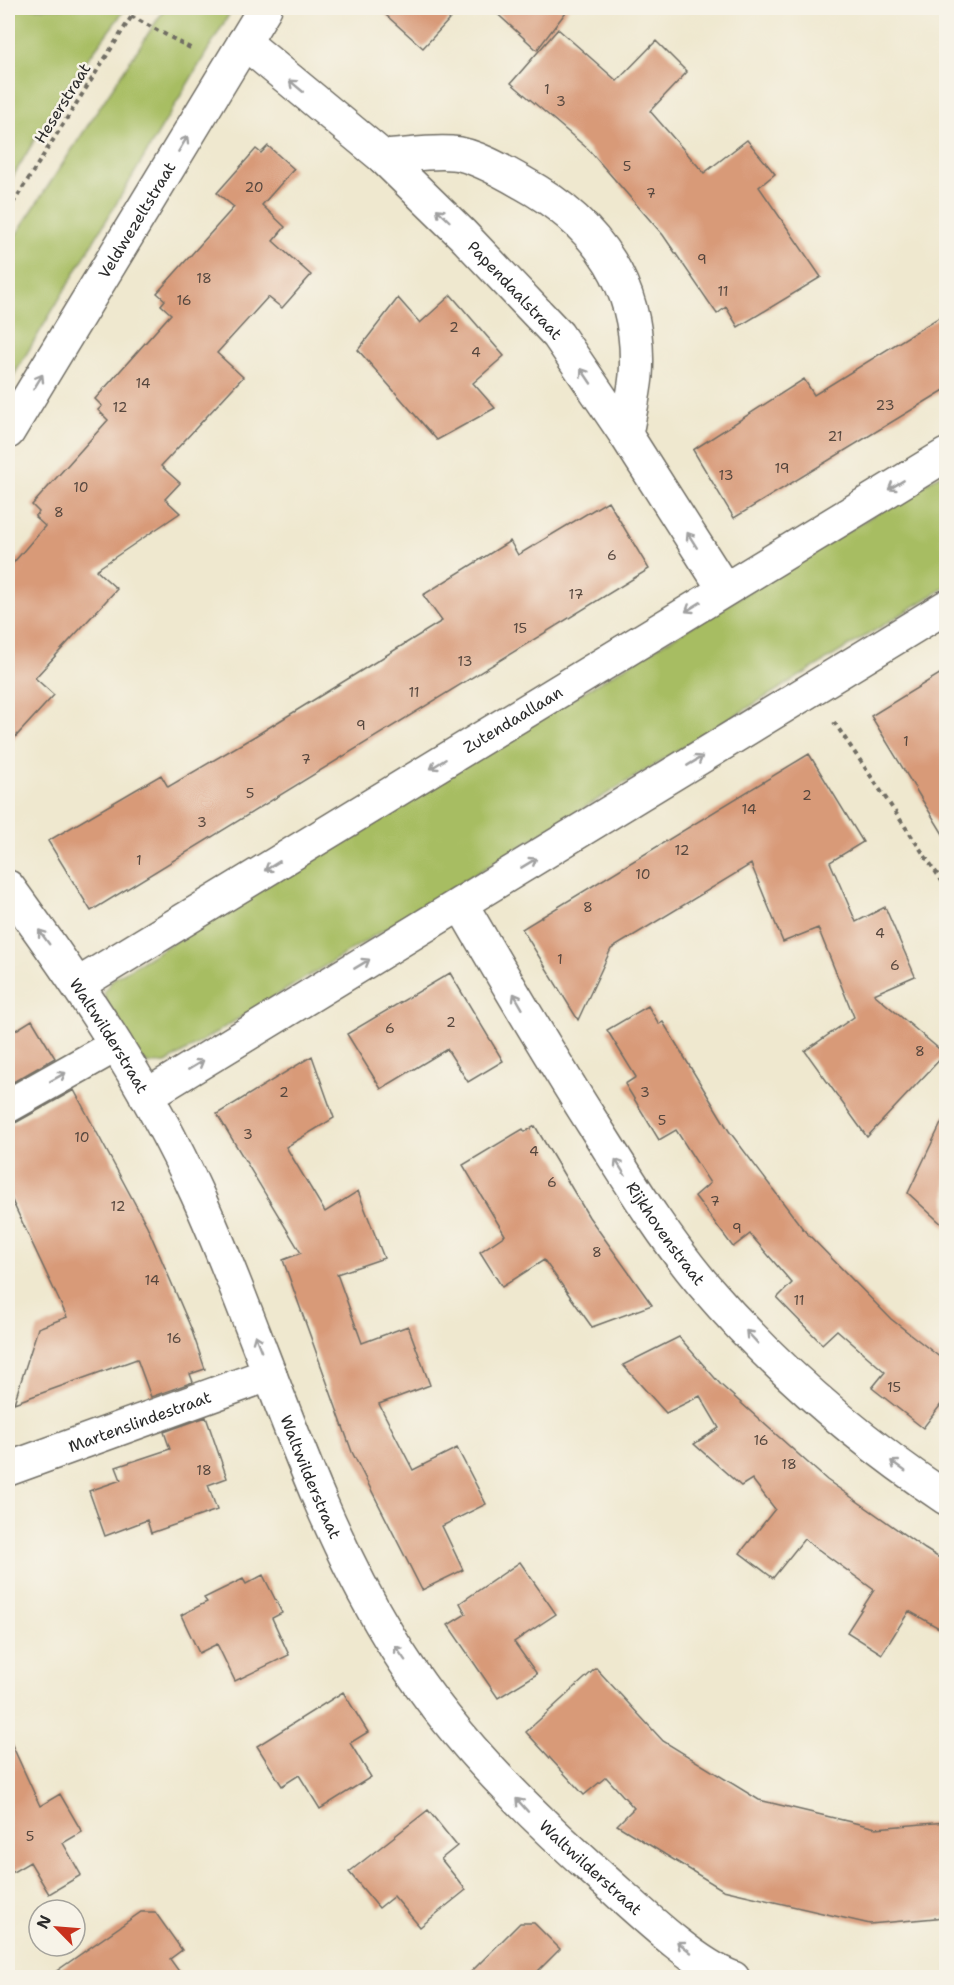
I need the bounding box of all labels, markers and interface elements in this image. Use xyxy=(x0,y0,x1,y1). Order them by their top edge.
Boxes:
street label: Heserstraat xyxy=(29,59,96,148)
one-way arrow xyxy=(289,80,305,93)
house number: 1 xyxy=(544,80,550,98)
house number: 3 xyxy=(556,92,566,110)
one-way arrow xyxy=(178,136,190,153)
house number: 5 xyxy=(623,157,631,175)
street label: Veldwezeltstraat xyxy=(94,158,180,282)
house number: 20 xyxy=(244,178,264,196)
house number: 7 xyxy=(646,184,656,202)
one-way arrow xyxy=(435,208,450,222)
street label: Papendaalstraat xyxy=(463,237,567,344)
house number: 9 xyxy=(697,250,707,268)
house number: 18 xyxy=(196,269,212,287)
house number: 11 xyxy=(717,282,729,300)
house number: 16 xyxy=(176,291,192,309)
house number: 2 xyxy=(449,318,459,336)
house number: 4 xyxy=(471,343,481,361)
one-way arrow xyxy=(580,368,592,385)
one-way arrow xyxy=(32,374,44,391)
house number: 14 xyxy=(135,374,151,392)
house number: 23 xyxy=(876,396,894,414)
house number: 12 xyxy=(113,398,127,416)
house number: 21 xyxy=(828,427,842,445)
house number: 19 xyxy=(774,459,790,477)
house number: 13 xyxy=(719,466,733,484)
house number: 10 xyxy=(73,478,89,496)
one-way arrow xyxy=(888,479,905,491)
house number: 8 xyxy=(54,503,64,521)
one-way arrow xyxy=(686,531,699,548)
house number: 6 xyxy=(607,546,617,564)
house number: 17 xyxy=(569,585,583,603)
one-way arrow xyxy=(685,601,702,614)
house number: 15 xyxy=(513,619,527,637)
house number: 13 xyxy=(458,652,472,670)
street label: Zutendaallaan xyxy=(459,681,567,758)
house number: 11 xyxy=(408,683,420,701)
house number: 9 xyxy=(356,716,366,734)
house number: 1 xyxy=(903,732,909,750)
house number: 7 xyxy=(301,750,311,768)
one-way arrow xyxy=(686,754,703,766)
one-way arrow xyxy=(430,759,447,771)
house number: 5 xyxy=(246,784,254,802)
house number: 2 xyxy=(802,786,812,804)
house number: 14 xyxy=(741,800,757,818)
house number: 3 xyxy=(197,813,207,831)
house number: 12 xyxy=(675,841,689,859)
house number: 1 xyxy=(136,851,142,869)
one-way arrow xyxy=(520,856,537,868)
one-way arrow xyxy=(263,860,280,873)
house number: 10 xyxy=(635,865,651,883)
house number: 8 xyxy=(583,898,593,916)
house number: 4 xyxy=(875,924,885,942)
one-way arrow xyxy=(38,930,51,946)
house number: 1 xyxy=(557,950,563,968)
house number: 6 xyxy=(890,956,900,974)
one-way arrow xyxy=(353,958,370,970)
street label: Waltwilderstraat xyxy=(65,974,153,1097)
one-way arrow xyxy=(511,993,523,1010)
house number: 2 xyxy=(446,1013,456,1031)
house number: 6 xyxy=(385,1019,395,1037)
house number: 8 xyxy=(915,1042,925,1060)
one-way arrow xyxy=(187,1059,204,1071)
one-way arrow xyxy=(49,1071,67,1082)
house number: 2 xyxy=(279,1083,289,1101)
house number: 3 xyxy=(640,1083,650,1101)
house number: 5 xyxy=(658,1111,666,1129)
house number: 3 xyxy=(243,1125,253,1143)
house number: 10 xyxy=(74,1128,90,1146)
house number: 4 xyxy=(529,1142,539,1160)
one-way arrow xyxy=(613,1158,626,1175)
house number: 6 xyxy=(547,1173,557,1191)
street label: Rijkhovenstraat xyxy=(621,1178,710,1290)
house number: 7 xyxy=(710,1192,720,1210)
house number: 12 xyxy=(111,1197,125,1215)
house number: 9 xyxy=(732,1219,742,1237)
house number: 8 xyxy=(592,1243,602,1261)
house number: 14 xyxy=(144,1271,160,1289)
house number: 11 xyxy=(793,1291,805,1309)
house number: 16 xyxy=(166,1329,182,1347)
one-way arrow xyxy=(745,1329,759,1344)
one-way arrow xyxy=(252,1334,263,1353)
house number: 15 xyxy=(887,1378,901,1396)
street label: Martenslindestraat xyxy=(66,1386,214,1457)
street label: Waltwilderstraat xyxy=(275,1412,346,1542)
house number: 16 xyxy=(753,1431,769,1449)
house number: 18 xyxy=(781,1455,797,1473)
one-way arrow xyxy=(890,1459,906,1472)
house number: 18 xyxy=(196,1461,212,1479)
one-way arrow xyxy=(394,1646,406,1662)
one-way arrow xyxy=(515,1798,529,1813)
street label: Waltwilderstraat xyxy=(534,1815,646,1920)
house number: 5 xyxy=(26,1827,34,1845)
north arrow xyxy=(27,1898,87,1958)
text: N xyxy=(32,1912,56,1932)
one-way arrow xyxy=(677,1940,693,1953)

